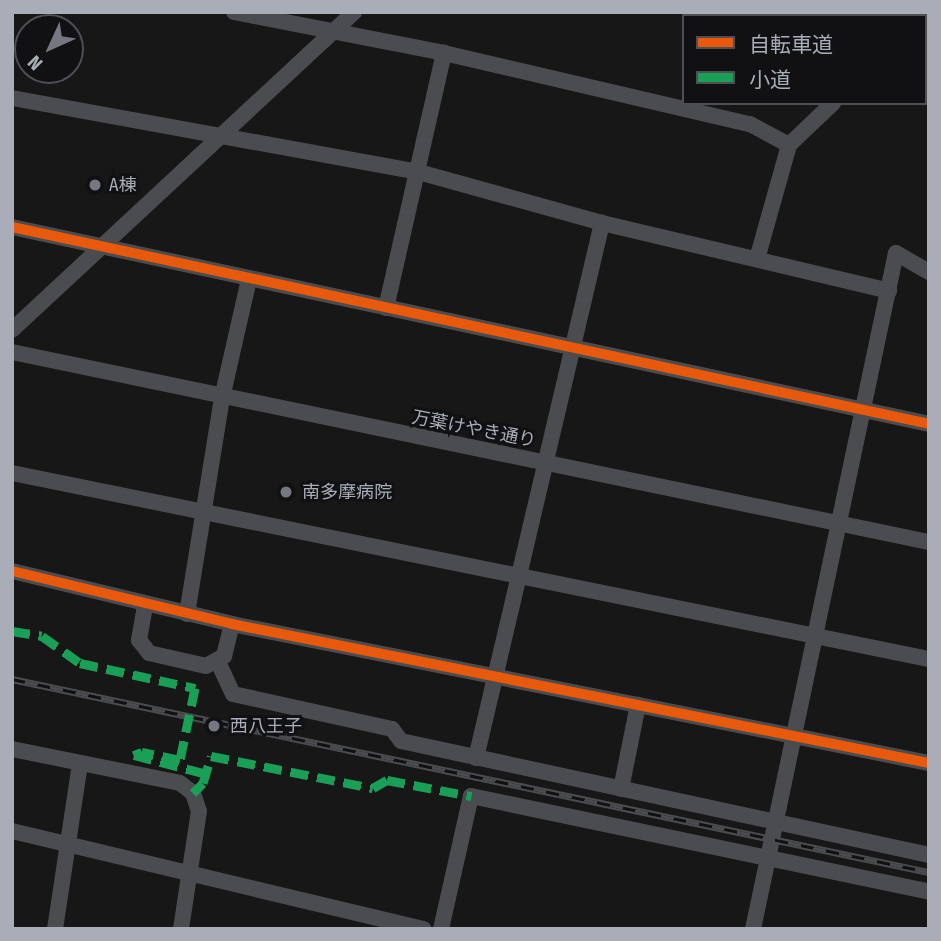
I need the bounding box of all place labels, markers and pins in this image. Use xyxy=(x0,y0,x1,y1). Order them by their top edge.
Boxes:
place label: A棟 xyxy=(109,174,136,196)
marker: A棟 xyxy=(87,177,103,193)
place label: 南多摩病院 xyxy=(302,481,392,503)
marker: 南多摩病院 xyxy=(276,482,296,502)
place label: 西八王子 xyxy=(230,715,302,737)
marker: 西八王子 xyxy=(204,716,224,736)

